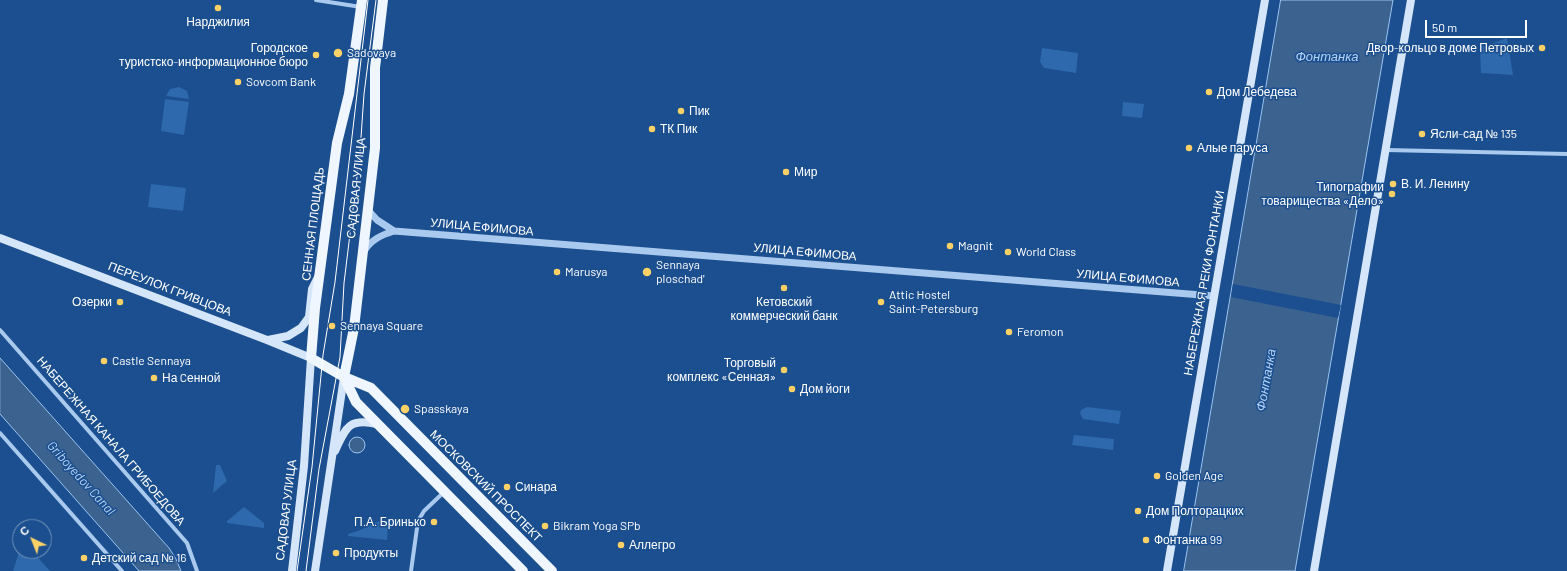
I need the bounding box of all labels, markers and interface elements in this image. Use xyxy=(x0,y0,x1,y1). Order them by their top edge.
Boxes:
marker: Нарджилия xyxy=(213,3,223,13)
scale bar xyxy=(1427,12,1529,38)
place label: Нарджилия xyxy=(186,15,250,29)
text: 50 m xyxy=(1432,20,1457,34)
place label: Городское туристско-информационное бюро xyxy=(119,41,308,69)
place label: Двор-кольцо в доме Петровых xyxy=(1366,41,1534,55)
marker: Двор-кольцо в доме Петровых xyxy=(1537,43,1547,53)
place label: Sadovaya xyxy=(347,46,396,60)
marker: Sadovaya xyxy=(332,47,344,59)
water label: Фонтанка xyxy=(1295,49,1359,65)
marker: Городское туристско-информационное бюро xyxy=(311,50,321,60)
place label: Sovcom Bank xyxy=(246,75,316,89)
marker: Sovcom Bank xyxy=(233,77,243,87)
place label: Дом Лебедева xyxy=(1217,85,1297,99)
marker: Дом Лебедева xyxy=(1204,87,1214,97)
place label: Пик xyxy=(689,104,710,118)
marker: Пик xyxy=(676,106,686,116)
place label: ТК Пик xyxy=(660,122,697,136)
marker: ТК Пик xyxy=(647,124,657,134)
place label: Ясли-сад № 135 xyxy=(1430,127,1517,141)
marker: Ясли-сад № 135 xyxy=(1417,129,1427,139)
street label: САДОВАЯ УЛИЦА xyxy=(344,137,368,239)
place label: Алые паруса xyxy=(1197,141,1268,155)
marker: Алые паруса xyxy=(1184,143,1194,153)
place label: Мир xyxy=(794,165,817,179)
street label: СЕННАЯ ПЛОЩАДЬ xyxy=(299,166,327,282)
marker: Мир xyxy=(781,167,791,177)
place label: В. И. Ленину xyxy=(1401,177,1470,191)
marker: В. И. Ленину xyxy=(1388,179,1398,189)
place label: Типографии товарищества «Дело» xyxy=(1261,180,1384,208)
street label: НАБЕРЕЖНАЯ РЕКИ ФОНТАНКИ xyxy=(1181,189,1227,377)
marker: Типографии товарищества «Дело» xyxy=(1387,189,1397,199)
street label: УЛИЦА ЕФИМОВА xyxy=(430,215,534,239)
place label: Magnit xyxy=(958,239,993,253)
street label: УЛИЦА ЕФИМОВА xyxy=(753,240,857,264)
marker: Magnit xyxy=(945,241,955,251)
place label: World Class xyxy=(1016,245,1076,259)
marker: World Class xyxy=(1003,247,1013,257)
place label: Sennaya ploschad' xyxy=(656,258,705,286)
street label: ПЕРЕУЛОК ГРИВЦОВА xyxy=(106,259,234,319)
place label: Marusya xyxy=(565,265,607,279)
marker: Sennaya ploschad' xyxy=(641,266,653,278)
street label: УЛИЦА ЕФИМОВА xyxy=(1076,266,1180,290)
marker: Marusya xyxy=(552,267,562,277)
marker: Кетовский коммерческий банк xyxy=(779,283,789,293)
place label: Attic Hostel Saint-Petersburg xyxy=(889,288,978,316)
place label: Озерки xyxy=(72,295,112,309)
place label: Кетовский коммерческий банк xyxy=(731,295,837,323)
marker: Озерки xyxy=(115,297,125,307)
marker: Attic Hostel Saint-Petersburg xyxy=(876,297,886,307)
place label: Sennaya Square xyxy=(340,319,423,333)
marker: Sennaya Square xyxy=(327,321,337,331)
place label: Feromon xyxy=(1017,325,1063,339)
marker: Feromon xyxy=(1004,327,1014,337)
water label: Фонтанка xyxy=(1253,348,1279,412)
street label: НАБЕРЕЖНАЯ КАНАЛА ГРИБОЕДОВА xyxy=(34,354,188,528)
place label: Castle Sennaya xyxy=(112,354,191,368)
marker: Castle Sennaya xyxy=(99,356,109,366)
place label: Торговый комплекс «Сенная» xyxy=(667,356,776,384)
marker: Торговый комплекс «Сенная» xyxy=(779,365,789,375)
place label: На Cенной xyxy=(162,371,220,385)
marker: На Cенной xyxy=(149,373,159,383)
place label: Дом йоги xyxy=(800,382,850,396)
marker: Дом йоги xyxy=(787,384,797,394)
place label: Spasskaya xyxy=(414,402,469,416)
marker: Spasskaya xyxy=(399,403,411,415)
street label: МОСКОВСКИЙ ПРОСПЕКТ xyxy=(427,427,545,545)
water label: Griboyedov Canal xyxy=(44,438,118,518)
street label: САДОВАЯ УЛИЦА xyxy=(273,459,299,561)
place label: Golden Age xyxy=(1165,469,1223,483)
marker: Golden Age xyxy=(1152,471,1162,481)
place label: Синара xyxy=(515,480,557,494)
marker: Синара xyxy=(502,482,512,492)
place label: Дом Полторацких xyxy=(1146,504,1244,518)
marker: Дом Полторацких xyxy=(1133,506,1143,516)
place label: П.А. Бринько xyxy=(354,515,426,529)
marker: П.А. Бринько xyxy=(429,517,439,527)
north arrow xyxy=(12,519,52,559)
place label: Bikram Yoga SPb xyxy=(553,519,641,533)
marker: Bikram Yoga SPb xyxy=(540,521,550,531)
text: С xyxy=(17,523,31,538)
place label: Фонтанка 99 xyxy=(1154,533,1222,547)
marker: Фонтанка 99 xyxy=(1141,535,1151,545)
place label: Аллегро xyxy=(629,538,675,552)
marker: Аллегро xyxy=(616,540,626,550)
place label: Продукты xyxy=(344,546,398,560)
marker: Продукты xyxy=(331,548,341,558)
place label: Детский сад № 16 xyxy=(92,551,187,565)
marker: Детский сад № 16 xyxy=(79,553,89,563)

